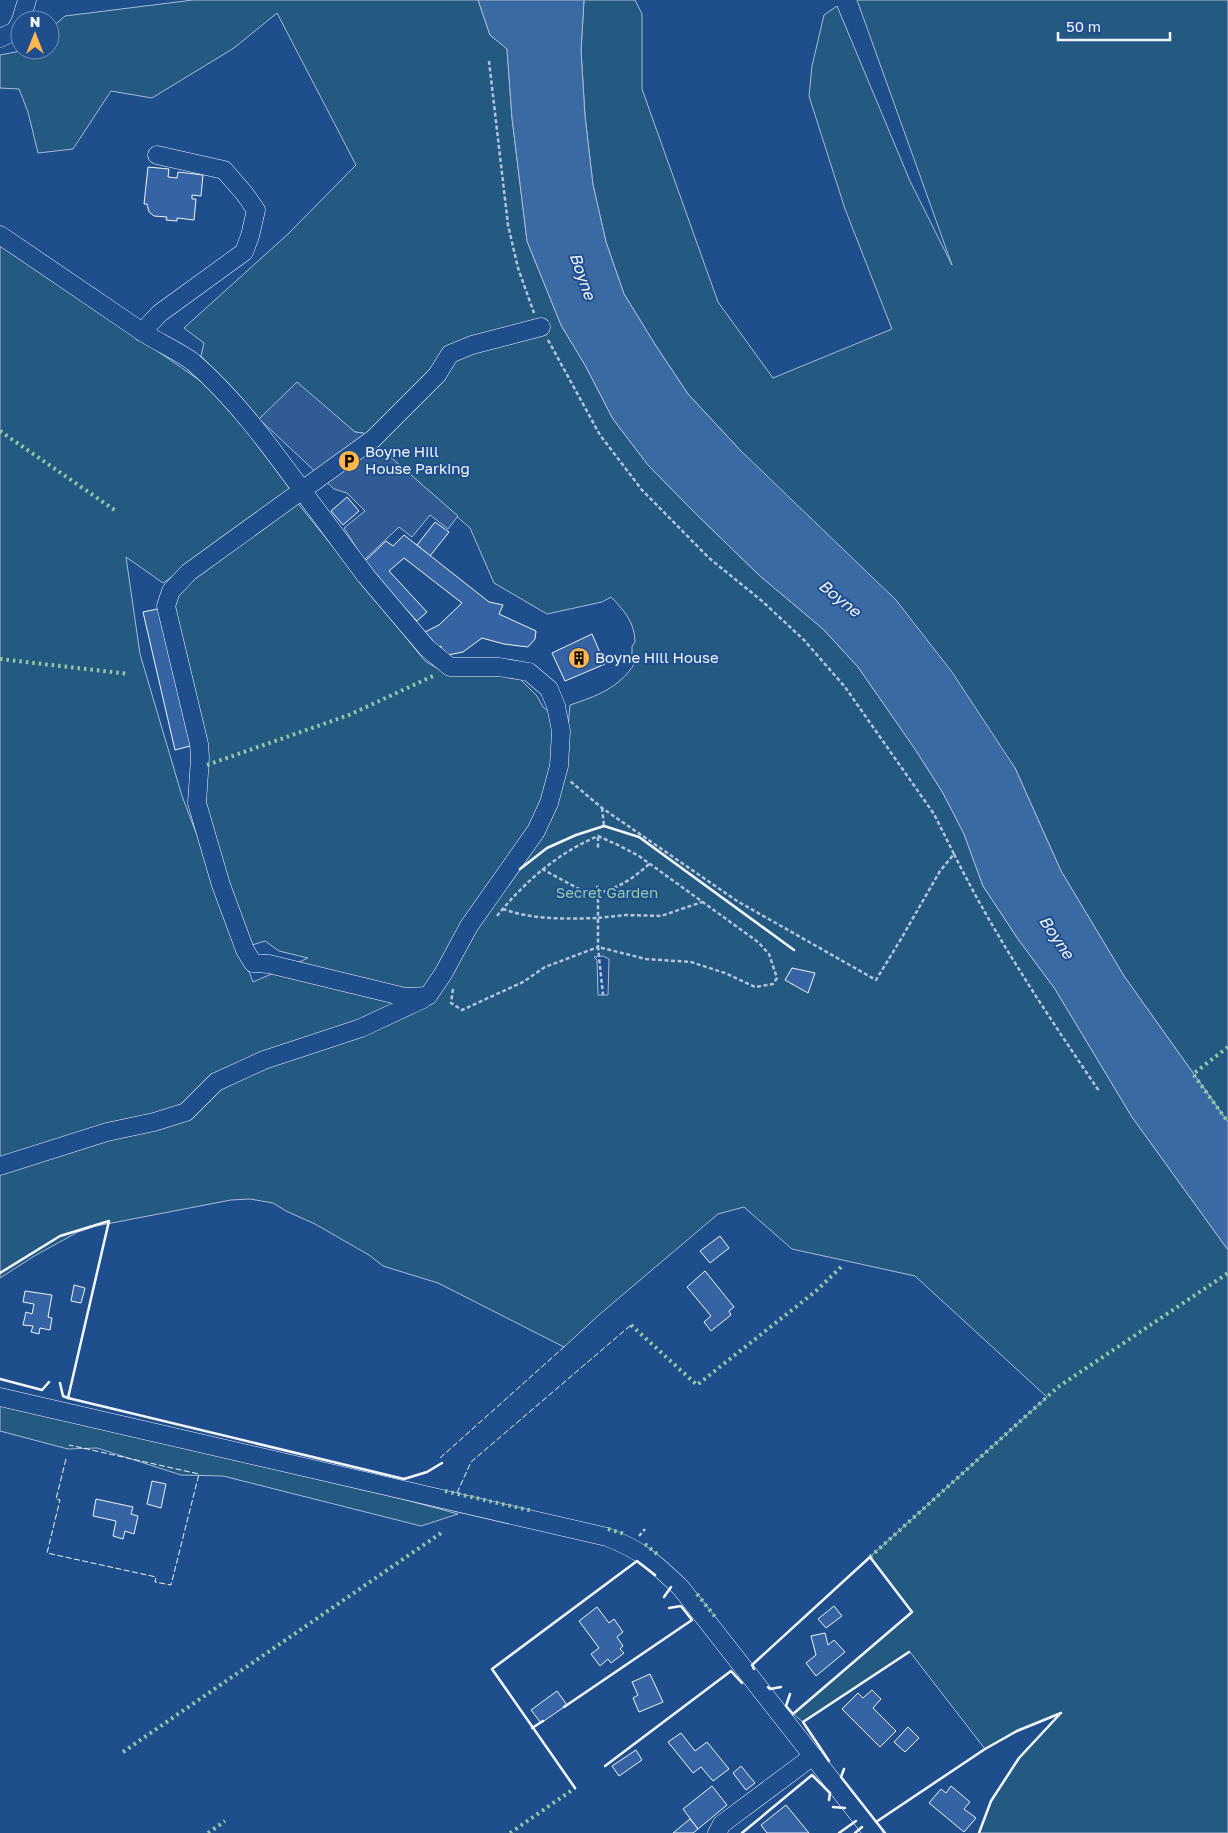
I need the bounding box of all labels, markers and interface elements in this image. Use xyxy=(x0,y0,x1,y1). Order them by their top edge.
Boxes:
north arrow xyxy=(10,10,60,60)
scale bar xyxy=(1058,10,1170,42)
text: N xyxy=(30,13,40,30)
text: 50 m xyxy=(1066,17,1101,35)
water label: Boyne xyxy=(566,250,601,304)
place label: Boyne Hill House Parking xyxy=(365,442,470,477)
parking icon: Boyne Hill House Parking xyxy=(337,449,361,473)
water label: Boyne xyxy=(815,575,866,622)
building icon: Boyne Hill House xyxy=(567,646,591,670)
place label: Boyne Hill House xyxy=(595,648,719,666)
park label: Secret Garden xyxy=(556,883,658,901)
water label: Boyne xyxy=(1035,911,1080,964)

